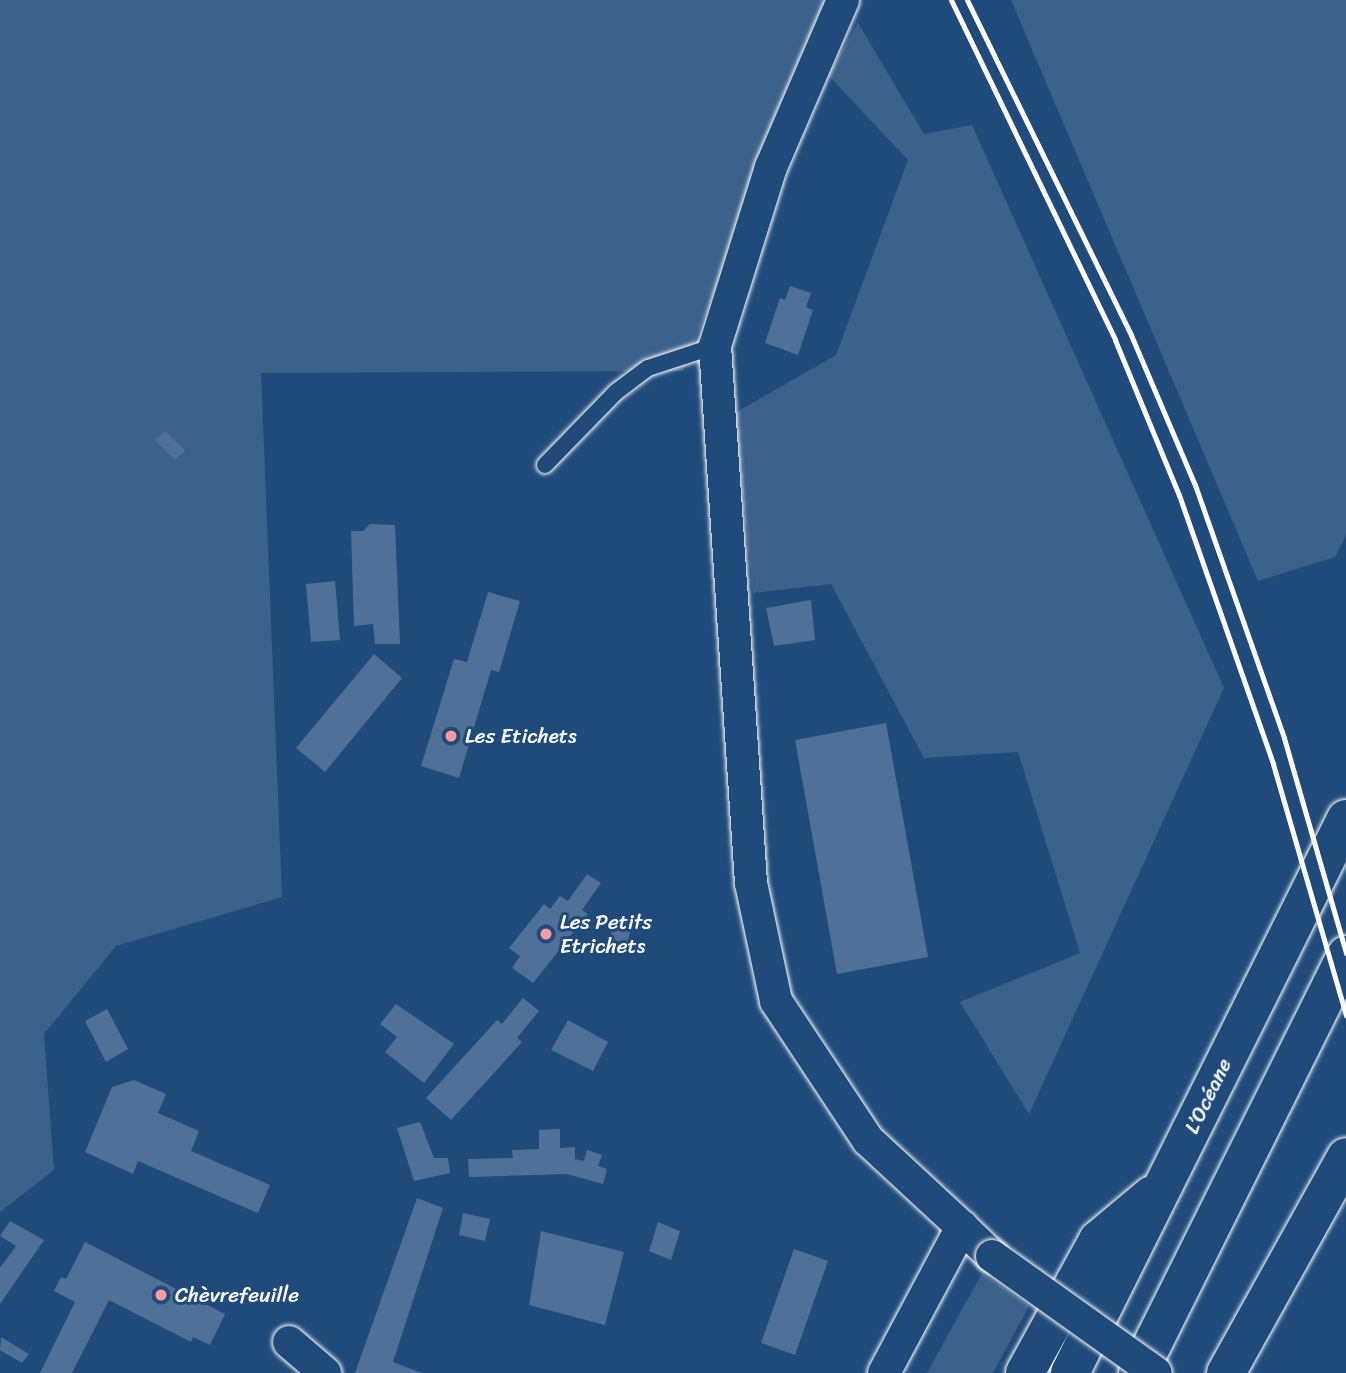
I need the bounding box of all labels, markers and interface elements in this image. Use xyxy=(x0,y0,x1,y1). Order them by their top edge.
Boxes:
place label: Les Etichets xyxy=(465,723,578,749)
marker: Les Etichets xyxy=(443,728,459,744)
place label: Les Petits Etrichets xyxy=(560,909,652,959)
marker: Les Petits Etrichets xyxy=(538,926,554,942)
street label: L’Océane xyxy=(1179,1054,1237,1138)
place label: Chèvrefeuille xyxy=(175,1282,299,1308)
marker: Chèvrefeuille xyxy=(153,1287,169,1303)

